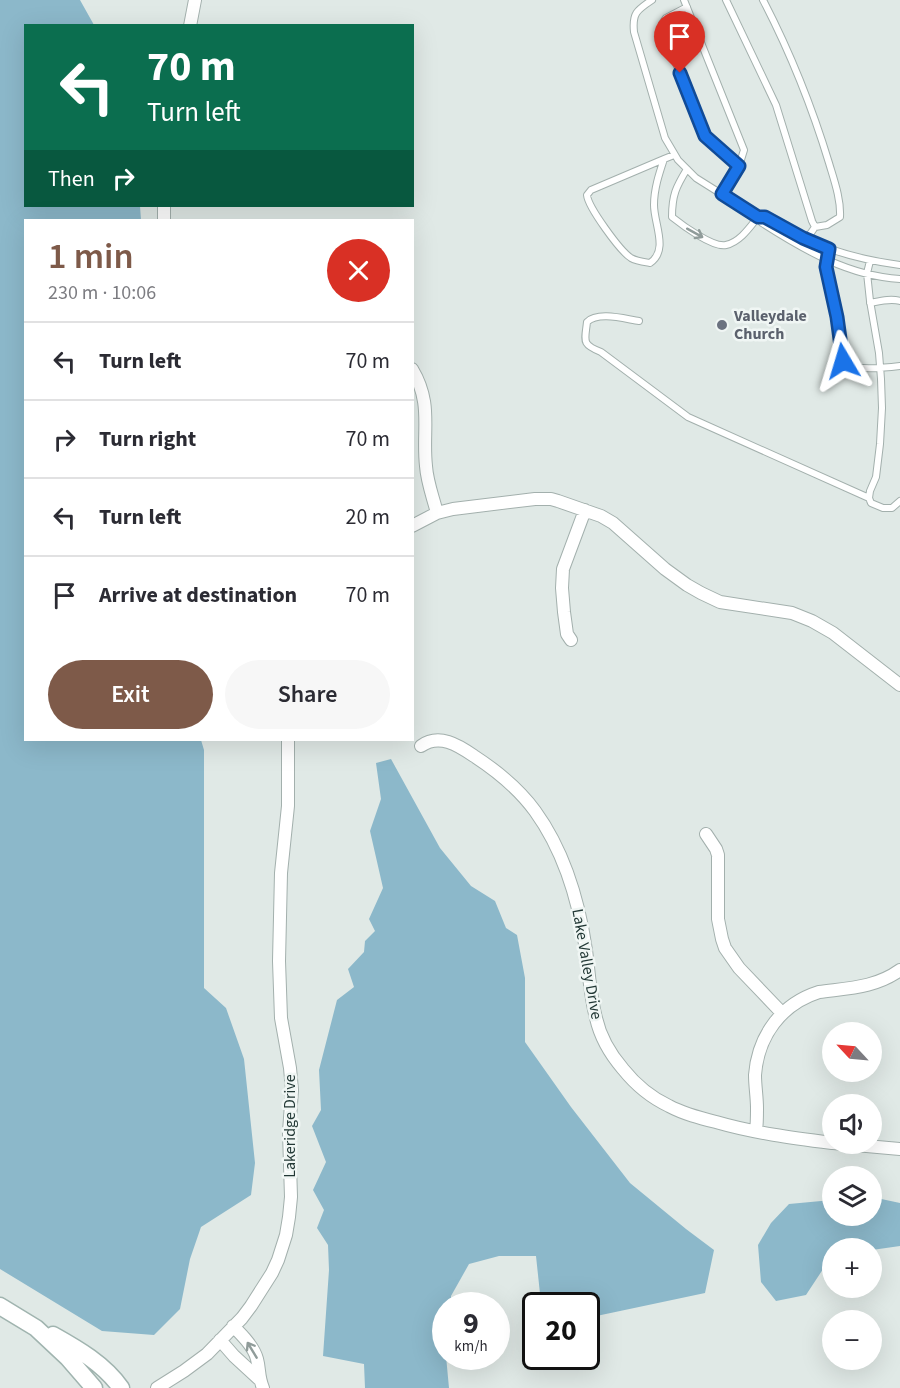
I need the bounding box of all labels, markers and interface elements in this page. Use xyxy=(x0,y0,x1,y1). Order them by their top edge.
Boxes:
pin xyxy=(654,11,705,73)
icon: arrive xyxy=(663,20,696,53)
text: 70 m xyxy=(147,37,236,97)
icon: left xyxy=(48,48,126,126)
text: Turn left xyxy=(147,93,241,132)
icon: right xyxy=(107,162,140,195)
text: Then xyxy=(48,163,95,195)
one-way arrow xyxy=(686,227,703,239)
text: 1 min xyxy=(48,231,134,282)
button: close xyxy=(327,239,390,302)
text: 230 m · 10:06 xyxy=(48,279,156,307)
place label: Valleydale Church xyxy=(733,305,807,345)
marker: Valleydale Church xyxy=(715,318,729,332)
position arrow xyxy=(811,329,875,393)
icon: left xyxy=(48,345,81,378)
text: Turn left xyxy=(99,345,181,377)
text: 70 m xyxy=(345,345,390,377)
icon: right xyxy=(48,423,81,456)
text: Turn right xyxy=(99,423,196,455)
text: 70 m xyxy=(345,423,390,455)
icon: left xyxy=(48,501,81,534)
text: Turn left xyxy=(99,501,181,533)
text: 20 m xyxy=(345,501,390,533)
icon: arrive xyxy=(48,579,81,612)
text: Arrive at destination xyxy=(99,579,297,611)
text: 70 m xyxy=(345,579,390,611)
button: Exit xyxy=(48,660,213,729)
button: Share xyxy=(225,660,390,729)
street label: Lake Valley Drive xyxy=(566,907,608,1021)
north arrow xyxy=(822,1022,882,1082)
map controls xyxy=(822,1022,882,1370)
street label: Lakeridge Drive xyxy=(279,1074,301,1178)
button: sound xyxy=(822,1094,882,1154)
button: layers xyxy=(822,1166,882,1226)
button: + xyxy=(822,1238,882,1298)
speed limit sign: 20 xyxy=(522,1292,600,1370)
text: 9 xyxy=(463,1302,479,1345)
button: − xyxy=(822,1310,882,1370)
text: km/h xyxy=(454,1336,488,1357)
one-way arrow xyxy=(246,1342,258,1359)

